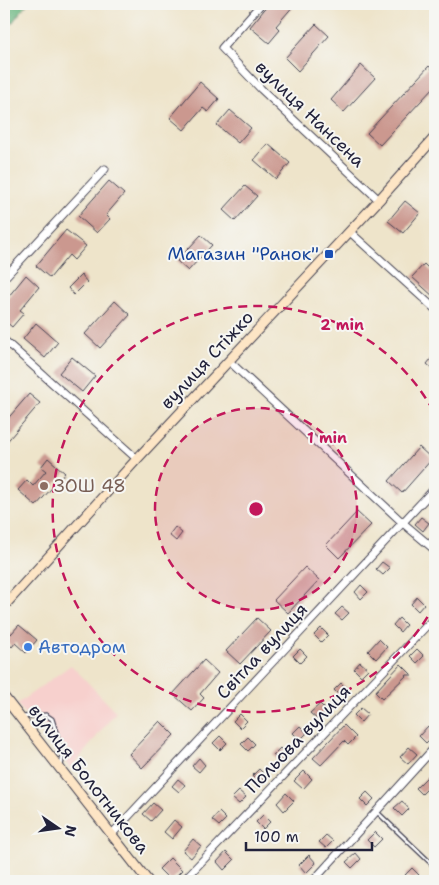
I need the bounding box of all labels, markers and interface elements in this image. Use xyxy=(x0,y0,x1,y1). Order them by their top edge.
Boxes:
street label: вулиця Нансена xyxy=(250,55,370,173)
place label: Магазин "Ранок" xyxy=(167,242,319,266)
marker: Магазин "Ранок" xyxy=(323,248,335,260)
street label: вулиця Стіжко xyxy=(155,306,259,414)
text: 2 min xyxy=(320,315,364,335)
text: 1 min xyxy=(307,428,347,448)
place label: ЗОШ 48 xyxy=(54,474,126,498)
marker: ЗОШ 48 xyxy=(38,480,50,492)
centre of rings xyxy=(247,500,265,518)
street label: Світла вулиця xyxy=(211,598,313,704)
place label: Автодром xyxy=(38,635,126,659)
marker: Автодром xyxy=(22,641,34,653)
street label: Польова вулиця xyxy=(240,680,356,798)
street label: вулиця Болотникова xyxy=(23,699,155,859)
north arrow xyxy=(32,802,82,852)
scale bar xyxy=(246,820,373,852)
text: N xyxy=(61,823,81,838)
text: 100 m xyxy=(254,827,299,847)

